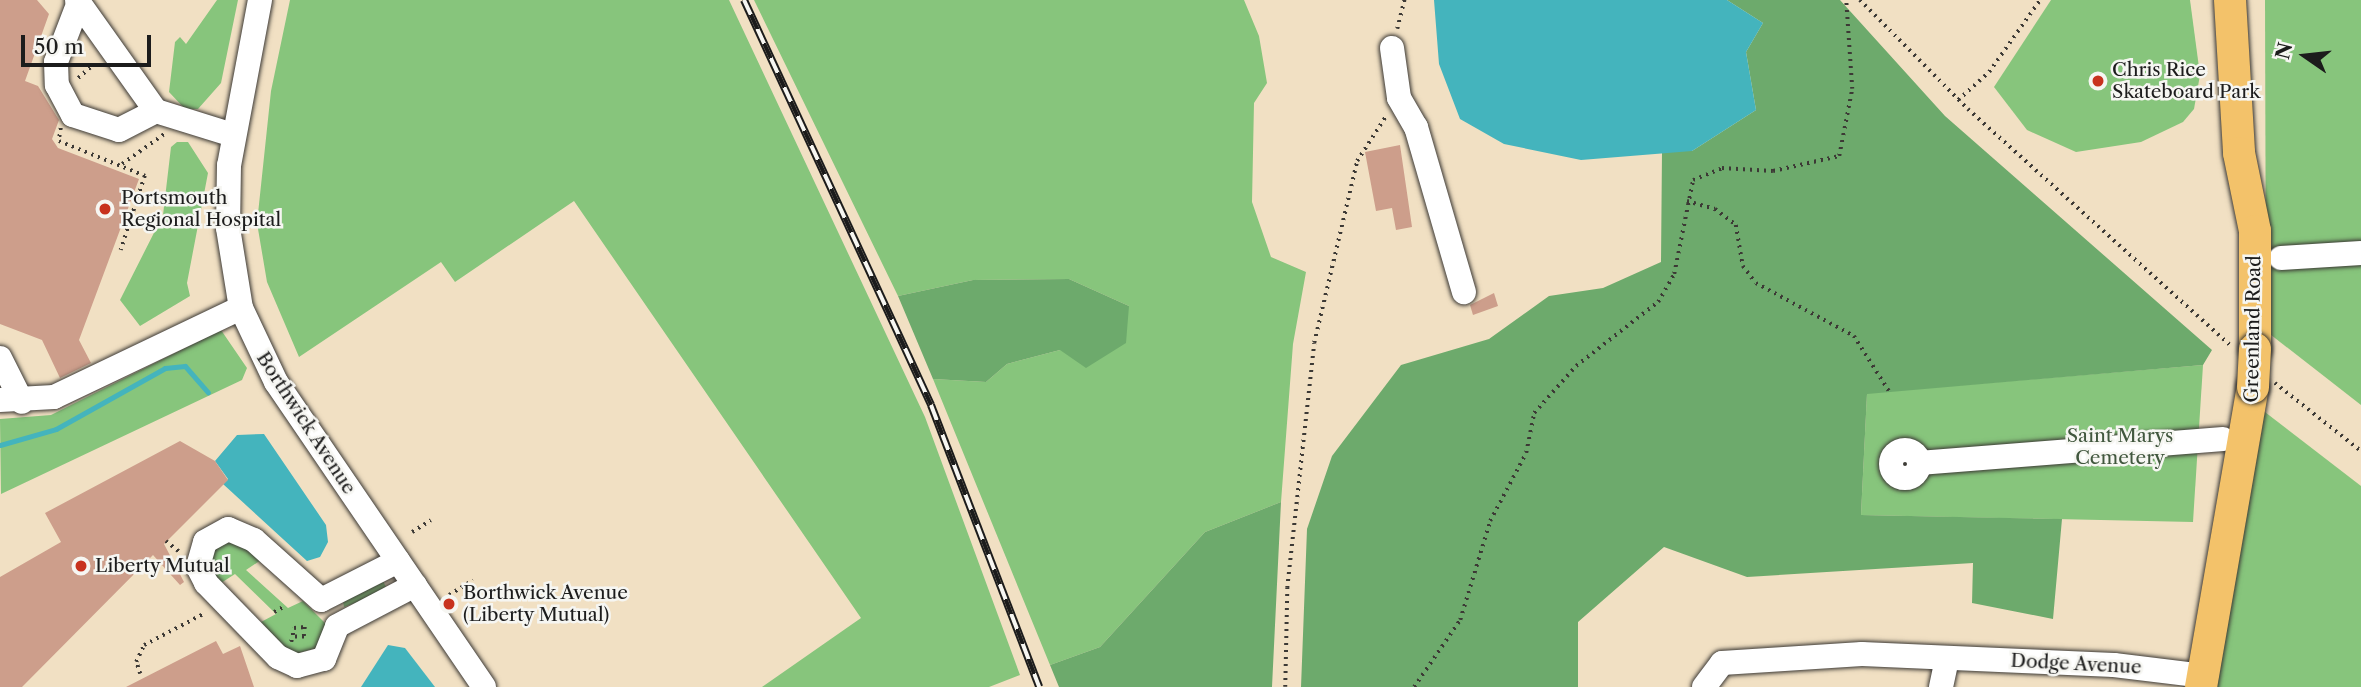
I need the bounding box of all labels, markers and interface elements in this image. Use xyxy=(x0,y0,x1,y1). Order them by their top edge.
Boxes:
scale bar xyxy=(24,21,154,65)
north arrow xyxy=(2270,21,2340,91)
text: 50 m xyxy=(34,34,84,59)
text: N xyxy=(2271,40,2297,62)
place label: Chris Rice Skateboard Park xyxy=(2112,59,2260,103)
marker: Chris Rice Skateboard Park xyxy=(2090,73,2106,89)
place label: Portsmouth Regional Hospital xyxy=(121,187,281,231)
marker: Portsmouth Regional Hospital xyxy=(95,199,115,219)
street label: Greenland Road xyxy=(2240,255,2266,403)
street label: Borthwick Avenue xyxy=(251,347,361,499)
park label: Saint Marys Cemetery xyxy=(2067,425,2173,469)
place label: Liberty Mutual xyxy=(95,555,230,577)
marker: Liberty Mutual xyxy=(73,558,89,574)
place label: Borthwick Avenue (Liberty Mutual) xyxy=(463,582,629,626)
marker: Borthwick Avenue (Liberty Mutual) xyxy=(441,596,457,612)
street label: Dodge Avenue xyxy=(2010,649,2142,679)

